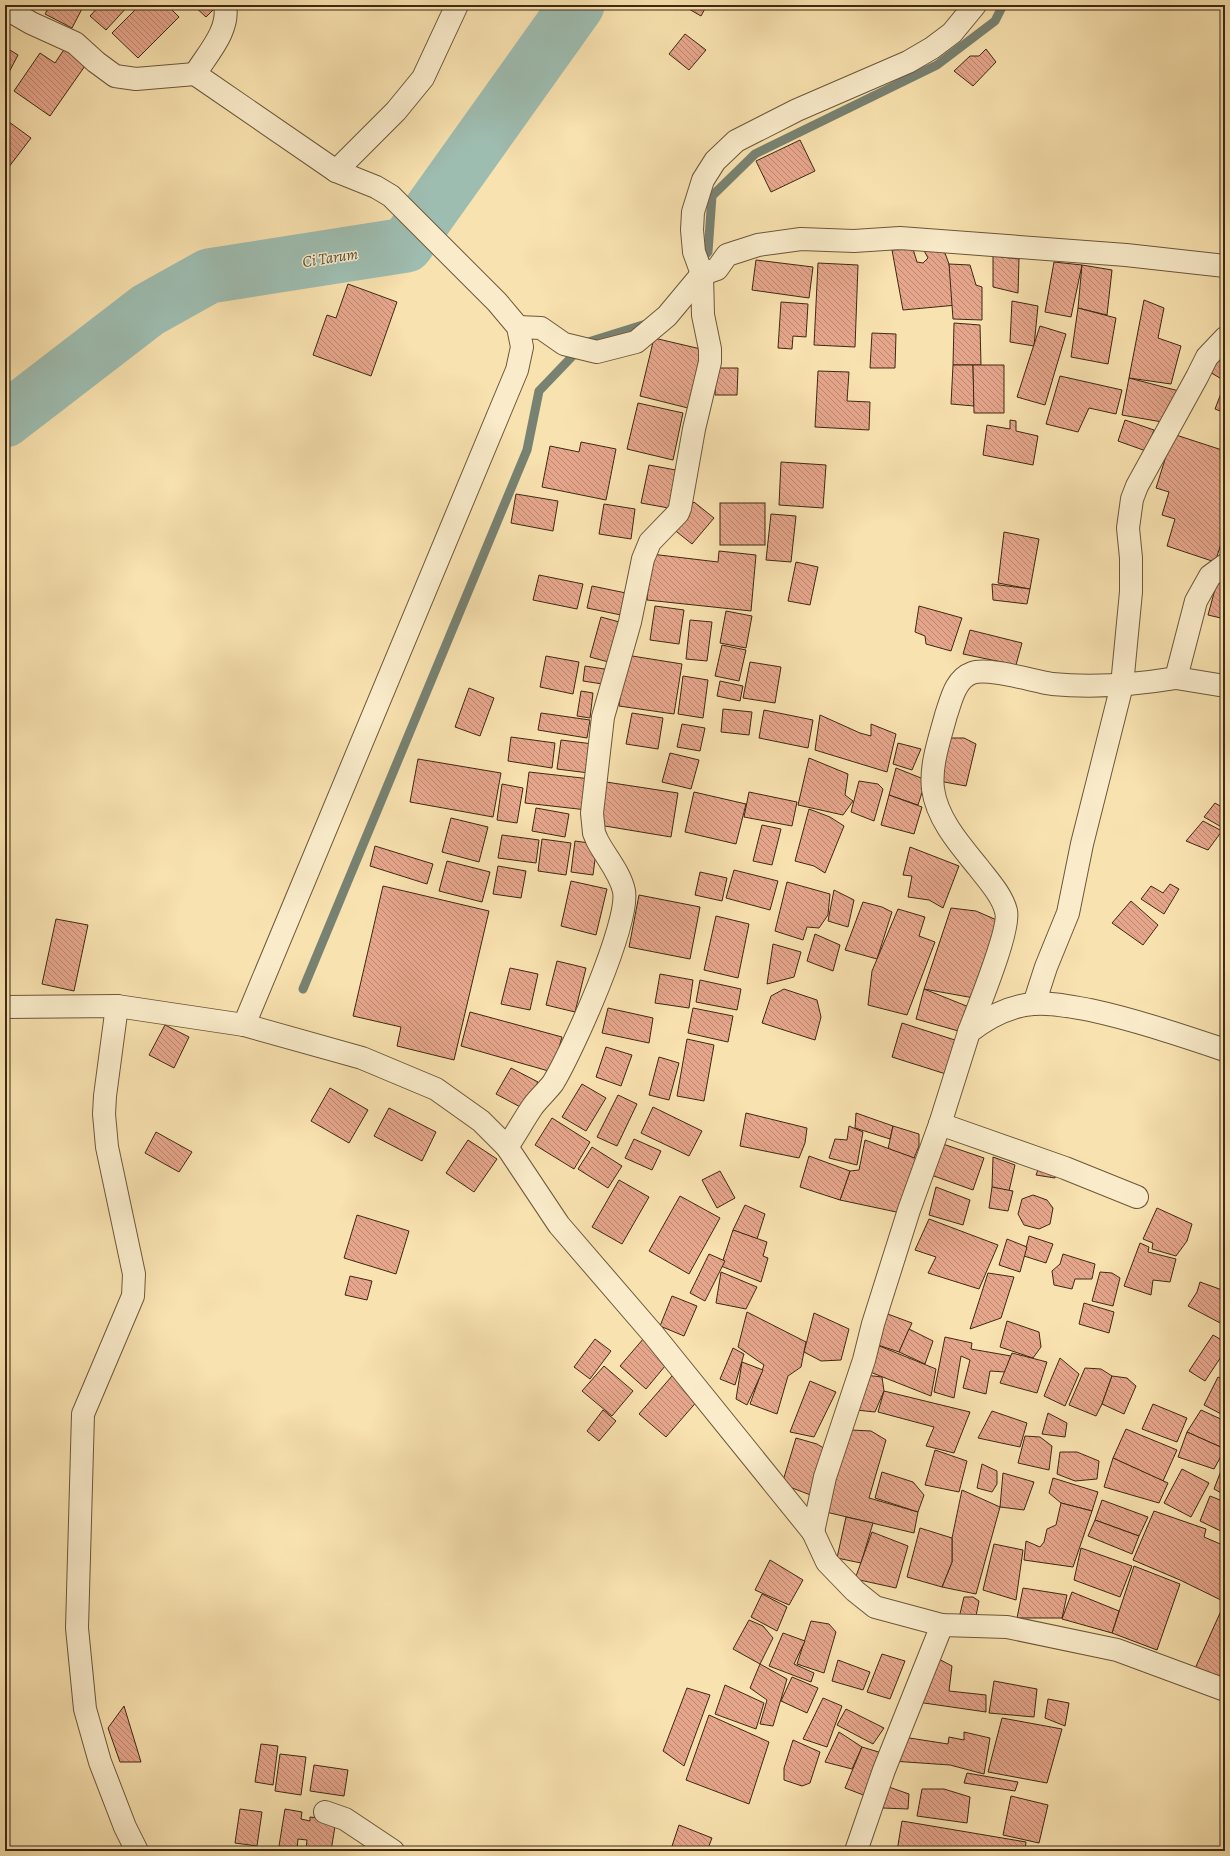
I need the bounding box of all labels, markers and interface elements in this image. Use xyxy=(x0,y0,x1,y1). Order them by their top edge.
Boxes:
water label: Ci Tarum xyxy=(301,243,360,273)

